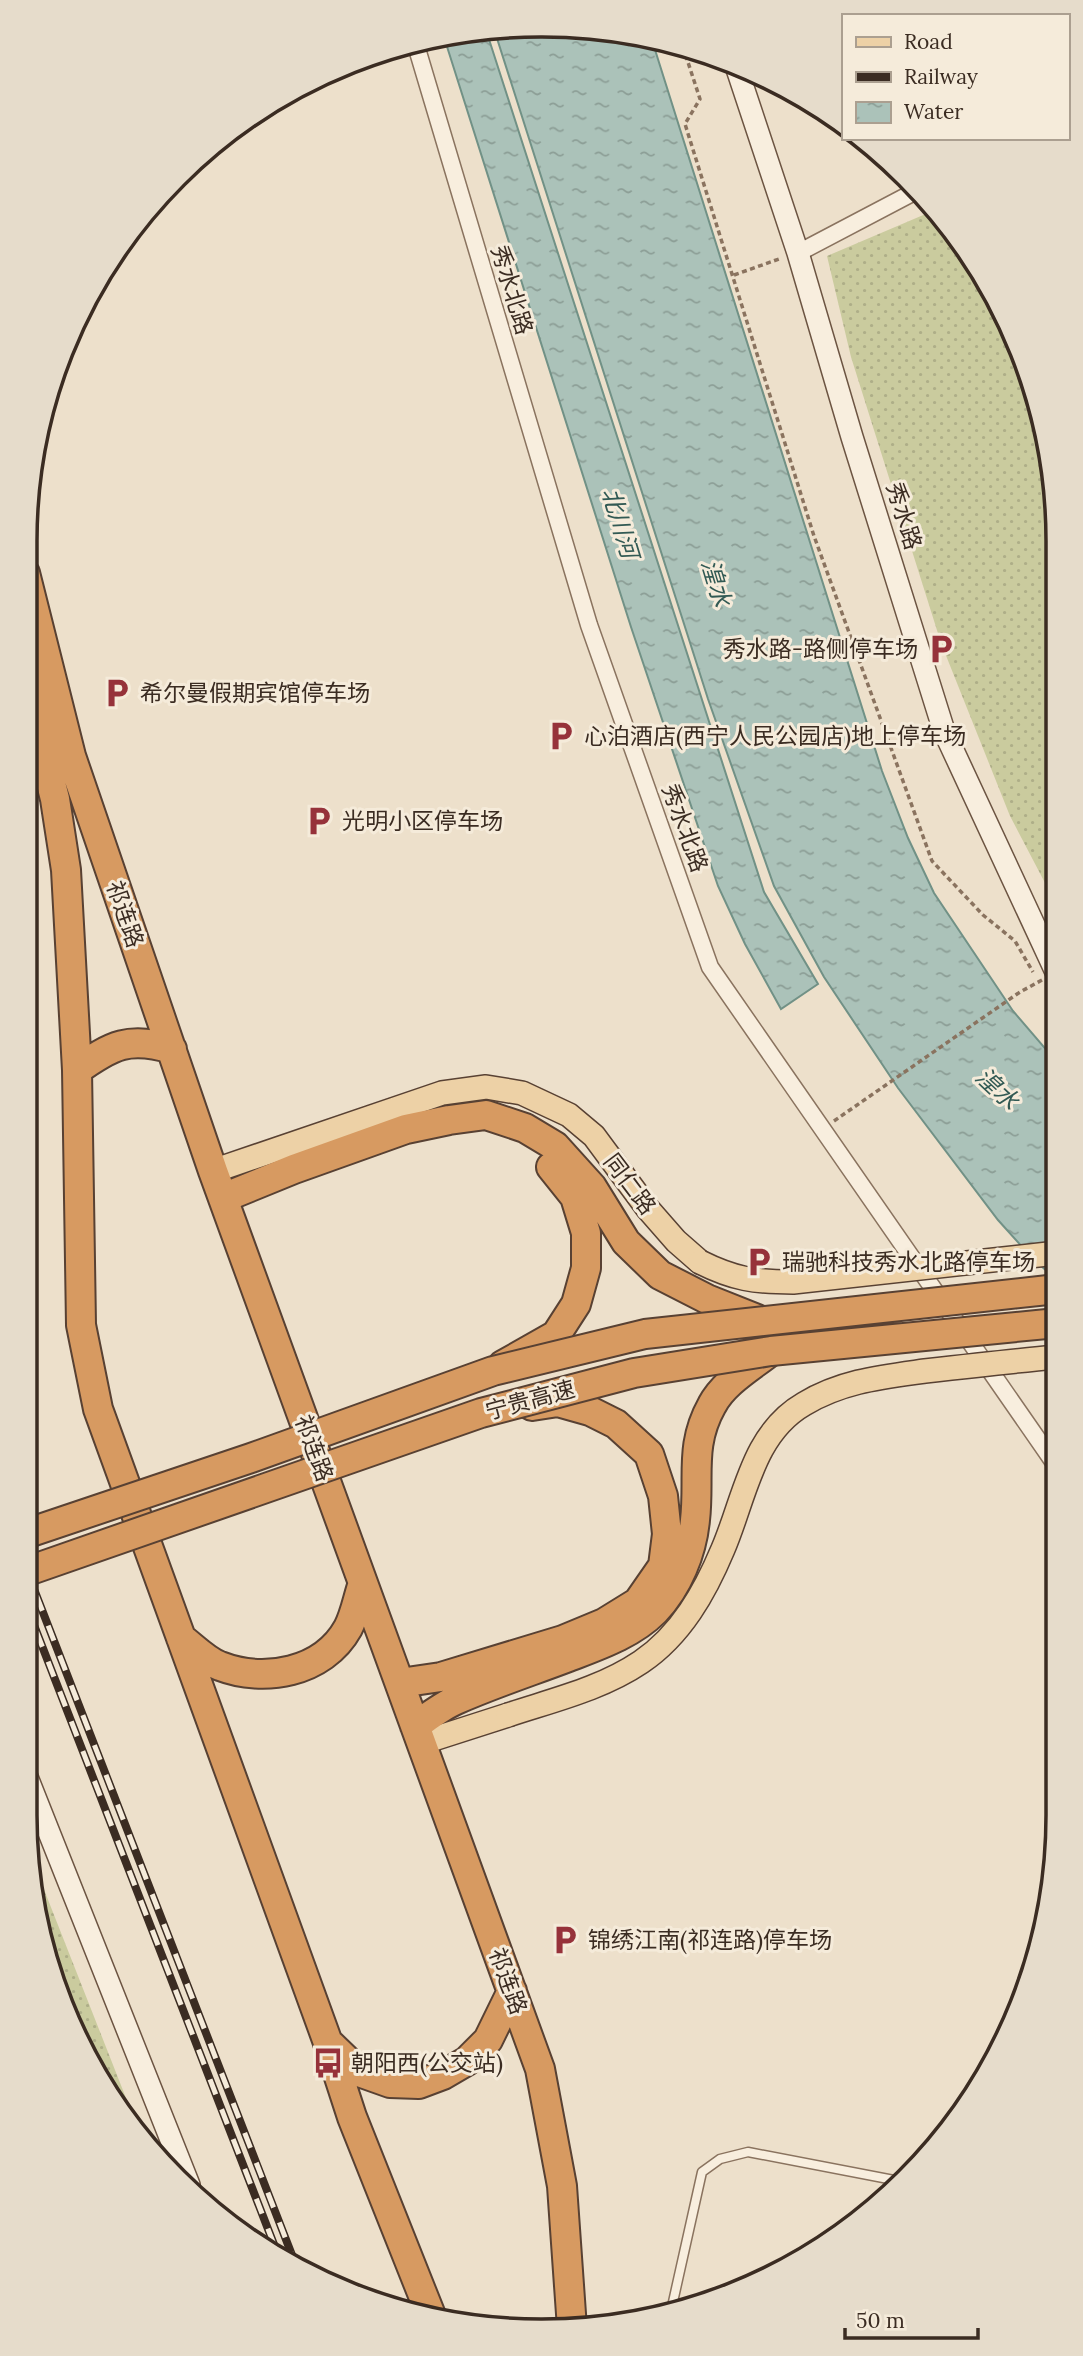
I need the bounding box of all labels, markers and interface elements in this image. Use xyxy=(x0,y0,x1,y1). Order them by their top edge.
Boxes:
legend xyxy=(842,14,1069,140)
text: Road xyxy=(904,28,953,55)
text: Railway xyxy=(904,63,978,90)
text: Water xyxy=(904,98,963,125)
street label: 秀水北路 xyxy=(485,242,540,338)
street label: 秀水路 xyxy=(881,479,928,553)
water label: 北川河 xyxy=(595,484,647,566)
water label: 湟水 xyxy=(695,555,739,611)
parking icon: 秀水路-路侧停车场 xyxy=(924,632,958,666)
place label: 秀水路-路侧停车场 xyxy=(723,634,918,663)
parking icon: 希尔曼假期宾馆停车场 xyxy=(100,676,134,710)
place label: 希尔曼假期宾馆停车场 xyxy=(140,678,370,707)
parking icon: 心泊酒店(西宁人民公园店)地上停车场 xyxy=(544,719,578,753)
place label: 心泊酒店(西宁人民公园店)地上停车场 xyxy=(584,721,966,751)
street label: 秀水北路 xyxy=(656,780,715,876)
parking icon: 光明小区停车场 xyxy=(302,804,336,838)
place label: 光明小区停车场 xyxy=(342,806,503,835)
street label: 祁连路 xyxy=(101,876,150,951)
water label: 湟水 xyxy=(969,1061,1026,1117)
street label: 同仁路 xyxy=(598,1147,663,1220)
parking icon: 瑞驰科技秀水北路停车场 xyxy=(742,1245,776,1279)
place label: 瑞驰科技秀水北路停车场 xyxy=(782,1247,1035,1276)
street label: 宁贵高速 xyxy=(482,1374,578,1425)
street label: 祁连路 xyxy=(289,1410,340,1485)
parking icon: 锦绣江南(祁连路)停车场 xyxy=(548,1923,582,1957)
place label: 锦绣江南(祁连路)停车场 xyxy=(588,1925,832,1955)
street label: 祁连路 xyxy=(483,1943,534,2018)
bus stop icon: 朝阳西(公交站) xyxy=(311,2046,345,2080)
place label: 朝阳西(公交站) xyxy=(351,2048,503,2078)
scale bar xyxy=(845,2296,978,2340)
text: 50 m xyxy=(856,2307,905,2334)

